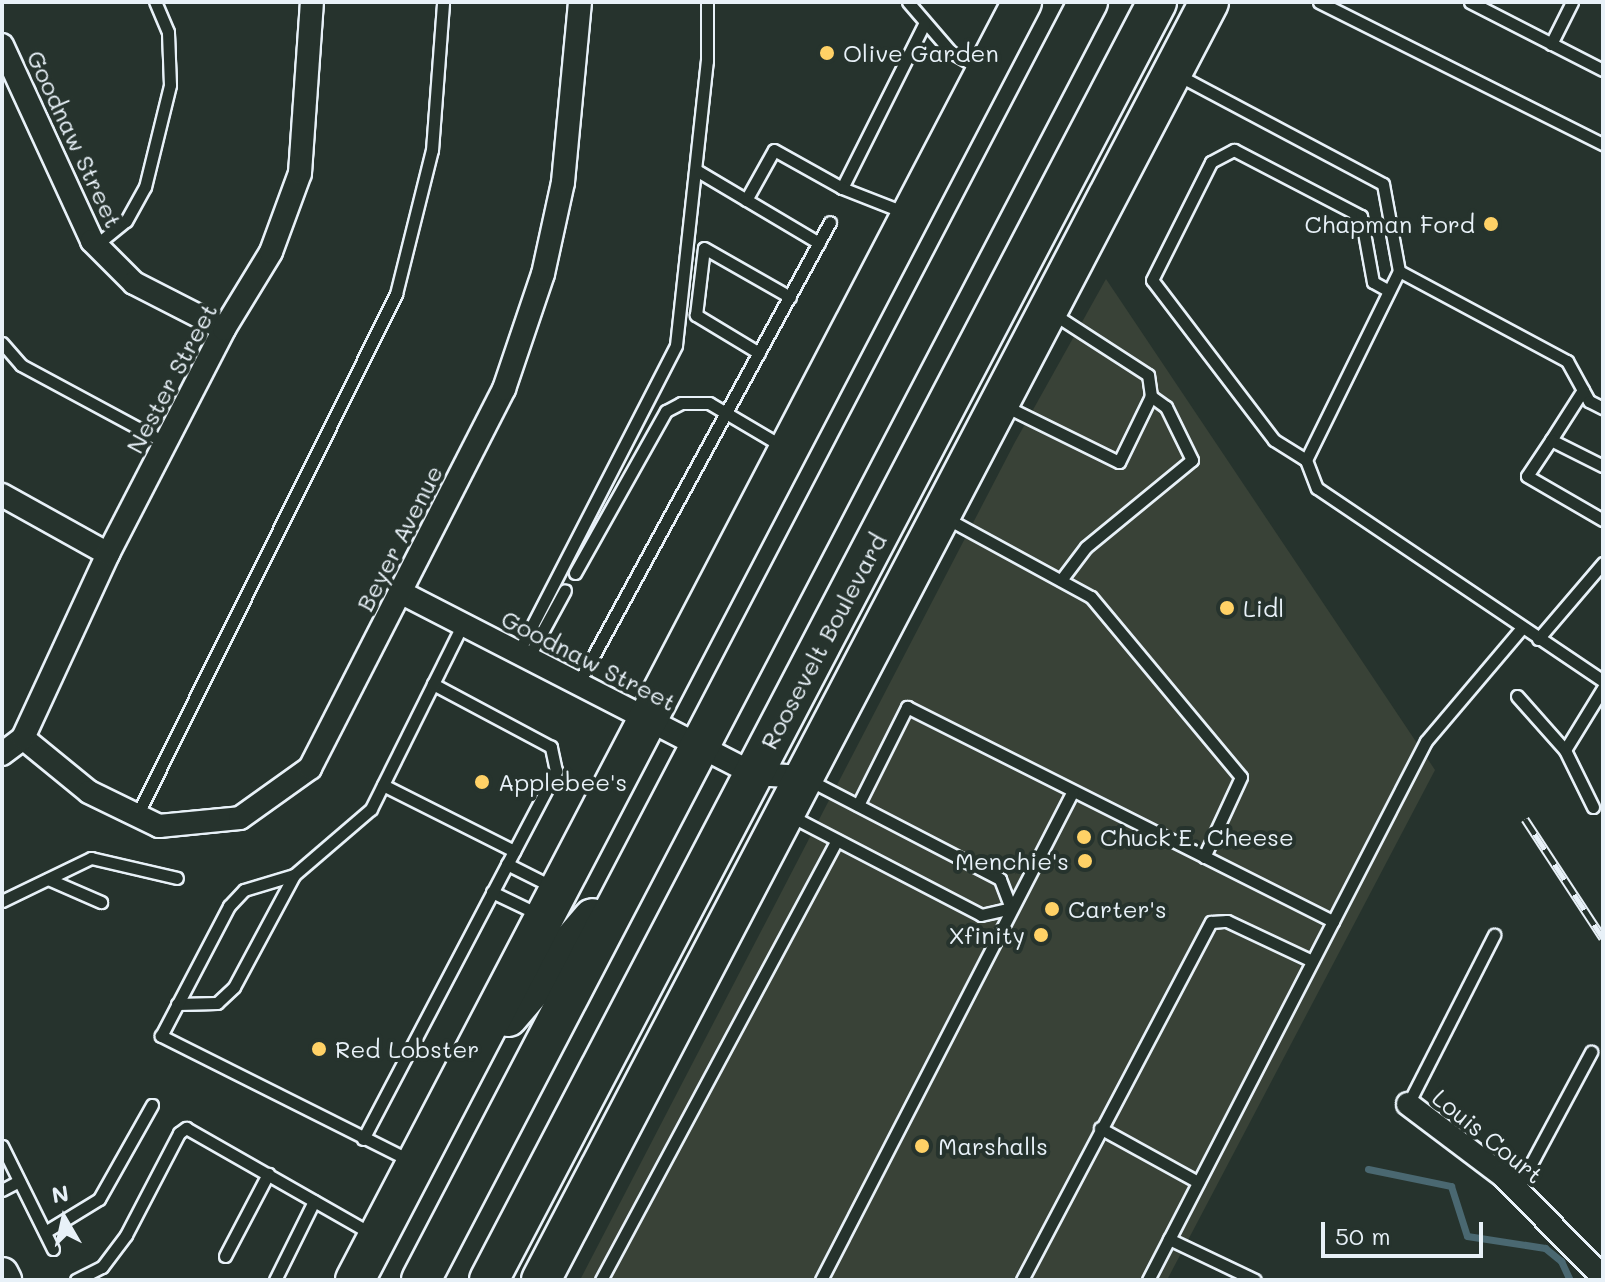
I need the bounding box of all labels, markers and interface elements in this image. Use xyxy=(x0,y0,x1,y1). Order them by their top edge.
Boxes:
place label: Olive Garden xyxy=(843,39,999,67)
marker: Olive Garden xyxy=(818,44,836,62)
street label: Goodnaw Street xyxy=(21,46,129,232)
place label: Chapman Ford xyxy=(1305,210,1475,238)
marker: Chapman Ford xyxy=(1482,215,1500,233)
street label: Nester Street xyxy=(119,298,223,458)
street label: Beyer Avenue xyxy=(350,460,448,616)
street label: Roosevelt Boulevard xyxy=(754,528,892,754)
place label: Lidl xyxy=(1243,594,1284,622)
marker: Lidl xyxy=(1218,599,1236,617)
street label: Goodnaw Street xyxy=(497,603,681,717)
place label: Applebee's xyxy=(498,768,627,796)
marker: Applebee's xyxy=(473,773,491,791)
place label: Chuck E. Cheese xyxy=(1100,823,1294,851)
marker: Chuck E. Cheese xyxy=(1075,828,1093,846)
place label: Menchie's xyxy=(955,847,1069,875)
marker: Menchie's xyxy=(1076,852,1094,870)
place label: Carter's xyxy=(1068,895,1167,923)
marker: Carter's xyxy=(1043,900,1061,918)
place label: Xfinity xyxy=(949,921,1025,949)
marker: Xfinity xyxy=(1032,926,1050,944)
place label: Red Lobster xyxy=(335,1035,479,1063)
marker: Red Lobster xyxy=(310,1040,328,1058)
street label: Louis Court xyxy=(1427,1083,1549,1189)
place label: Marshalls xyxy=(938,1132,1048,1160)
marker: Marshalls xyxy=(913,1137,931,1155)
north arrow xyxy=(24,1178,104,1258)
text: N xyxy=(50,1178,71,1209)
scale bar xyxy=(1325,1206,1487,1256)
text: 50 m xyxy=(1335,1220,1391,1251)

